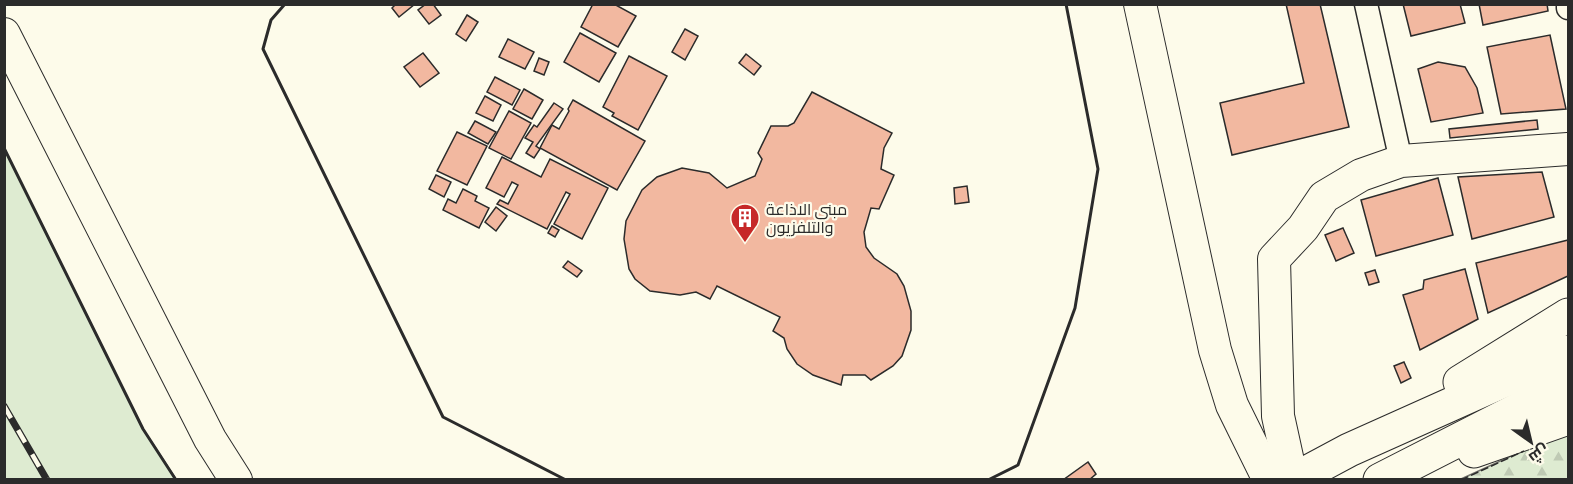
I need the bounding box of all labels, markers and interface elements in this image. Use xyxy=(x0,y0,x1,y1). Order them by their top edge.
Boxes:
place label: مبنى الاذاعة والتلفزيون xyxy=(766,199,847,239)
building icon: مبنى الاذاعة والتلفزيون xyxy=(729,202,761,244)
north arrow xyxy=(1501,412,1561,472)
text: ش xyxy=(1524,439,1553,468)

